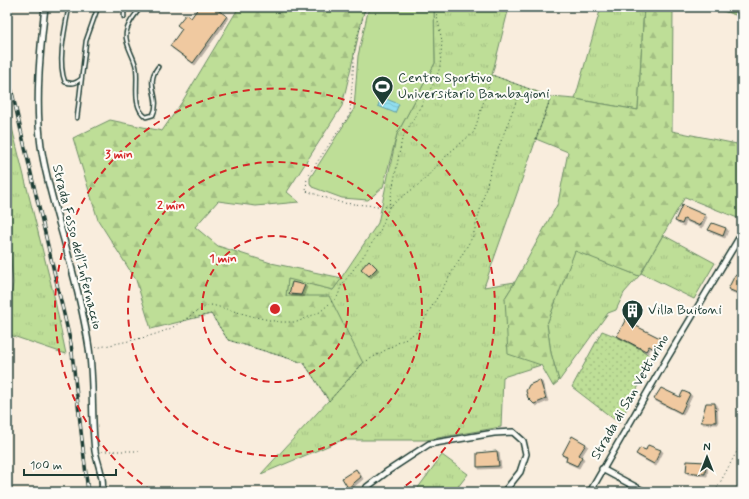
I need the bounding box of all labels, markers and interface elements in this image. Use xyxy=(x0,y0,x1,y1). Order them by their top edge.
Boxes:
place label: Centro Sportivo Universitario Bambagioni xyxy=(398,69,549,103)
sports icon: Centro Sportivo Universitario Bambagioni xyxy=(370,73,396,106)
text: 3 min xyxy=(105,147,133,163)
street label: Strada Fosso dell'Infernaccio xyxy=(48,163,106,332)
text: 2 min xyxy=(157,198,185,214)
text: 1 min xyxy=(209,251,237,267)
building icon: Villa Buitoni xyxy=(619,297,645,330)
place label: Villa Buitoni xyxy=(648,301,722,319)
centre of rings xyxy=(268,302,282,316)
street label: Strada di San Vetturino xyxy=(587,331,673,463)
north arrow xyxy=(687,437,727,477)
text: N xyxy=(703,441,711,455)
scale bar xyxy=(24,451,116,477)
text: 100 m xyxy=(30,458,62,474)

